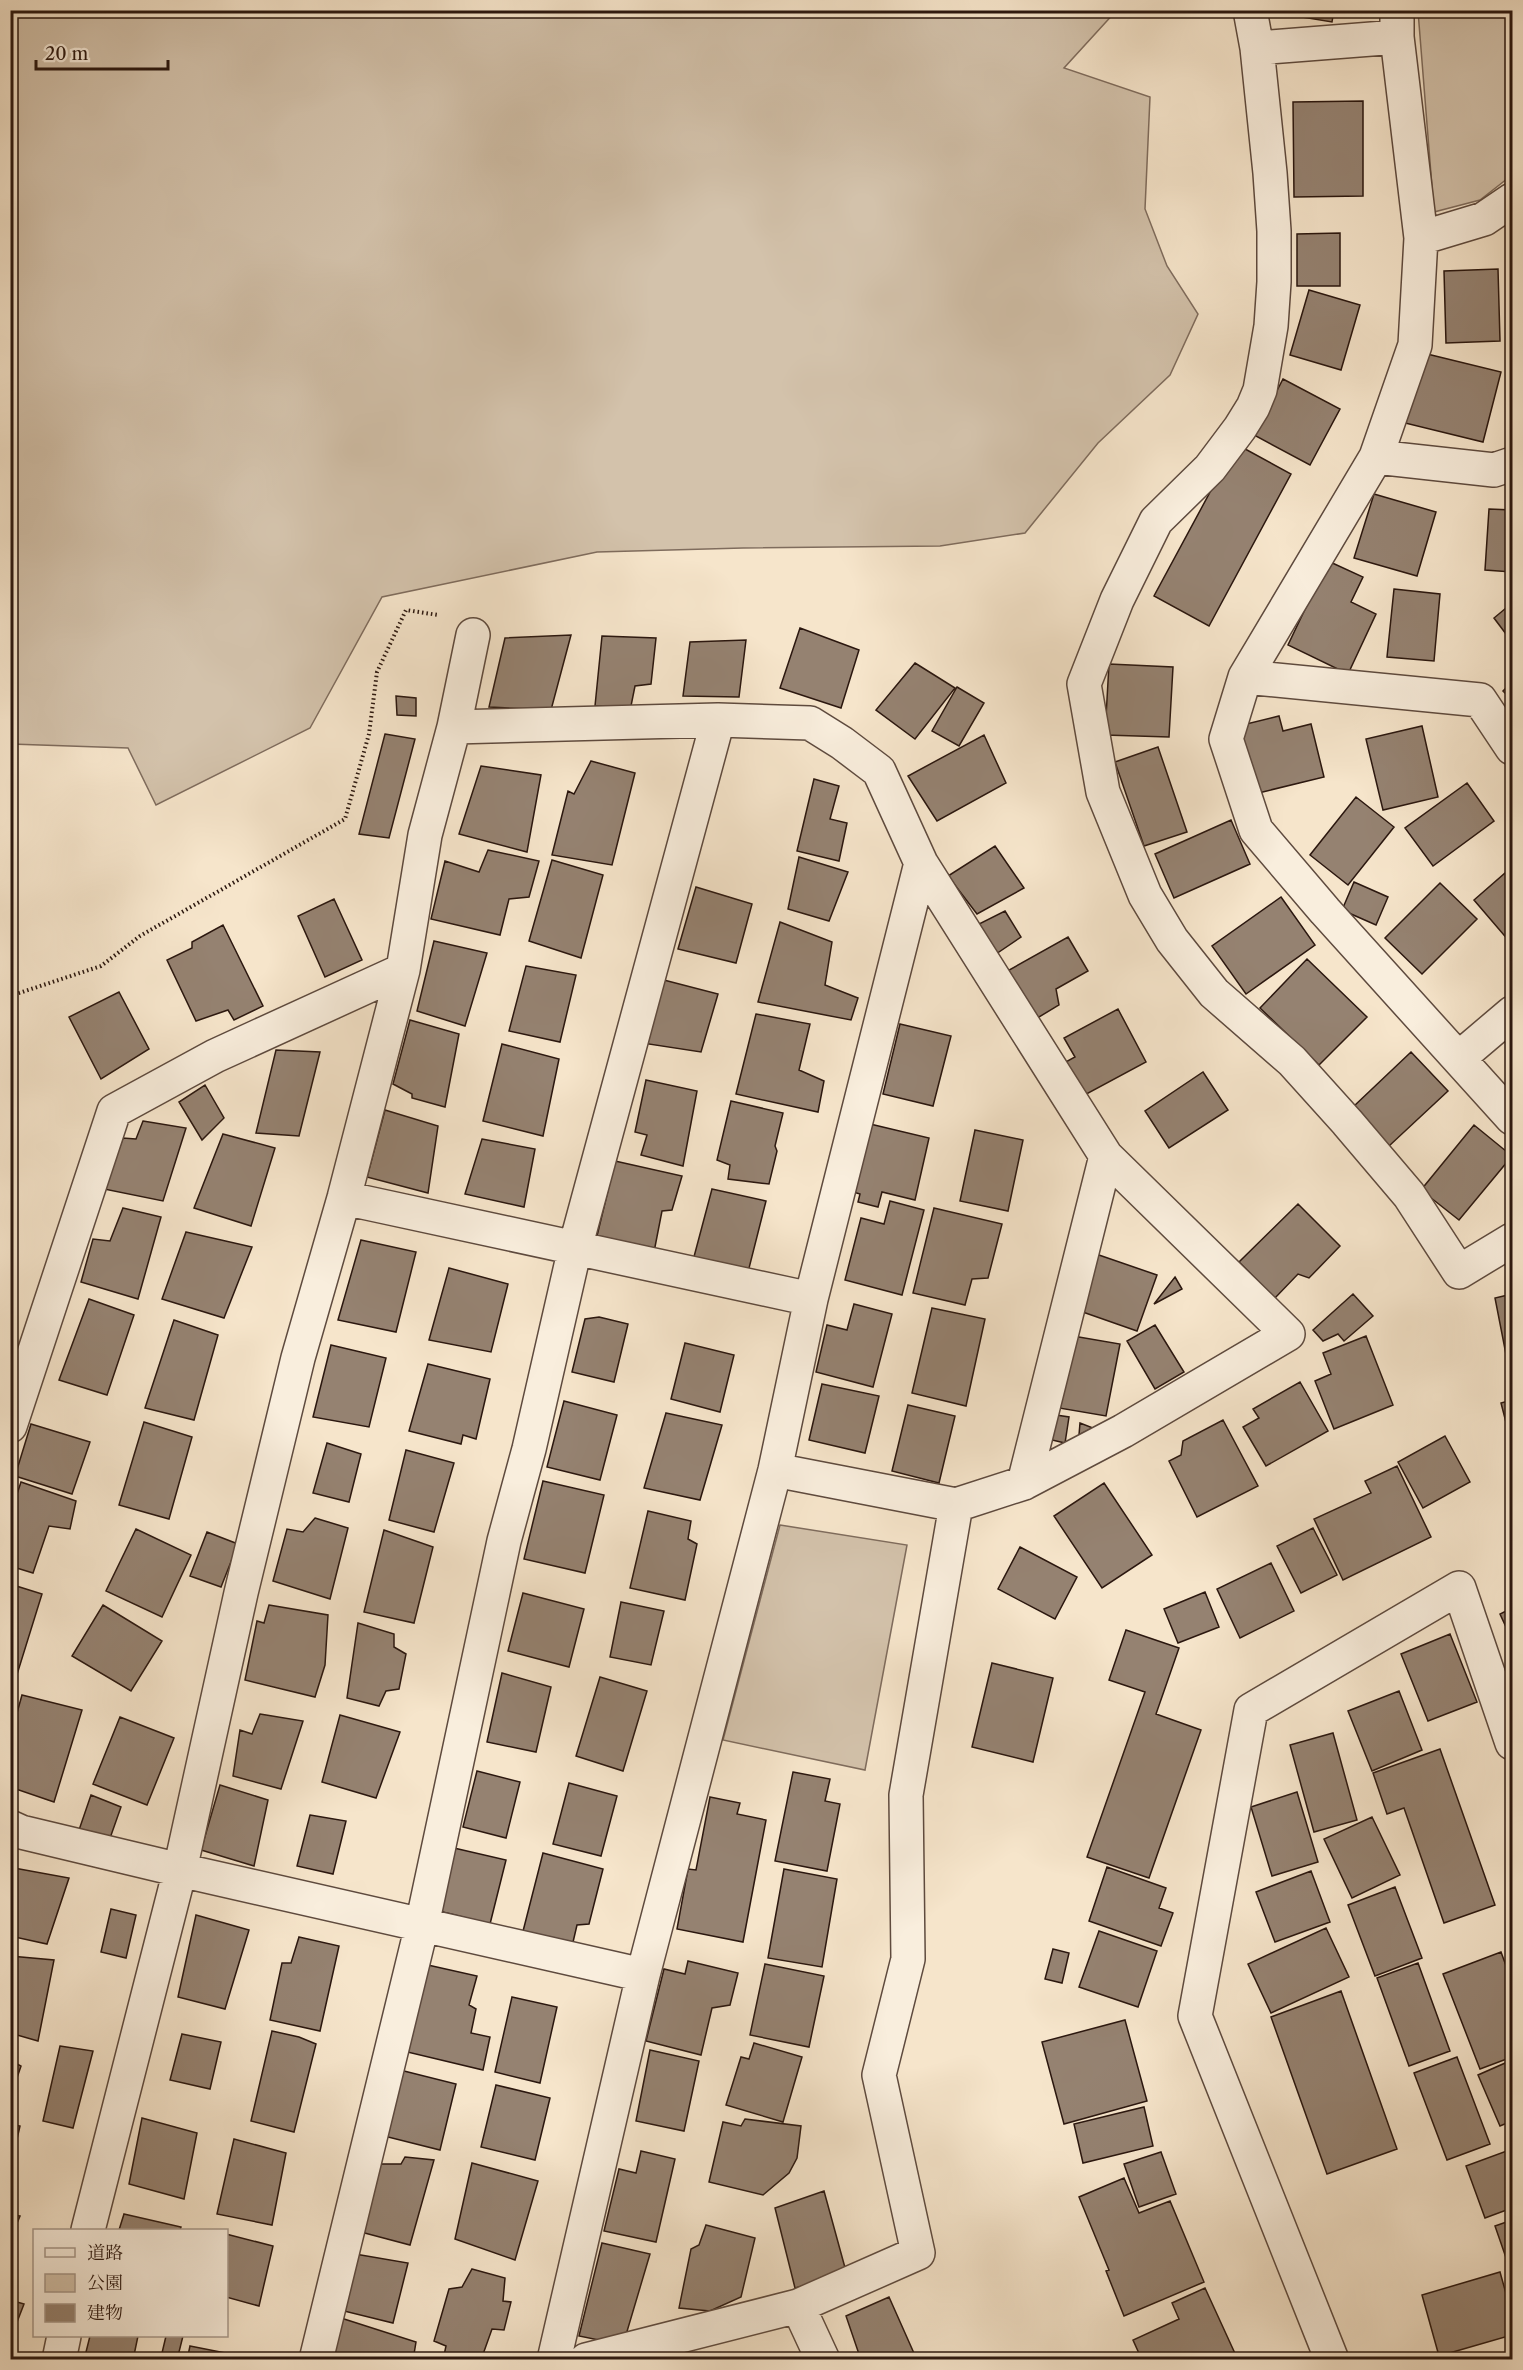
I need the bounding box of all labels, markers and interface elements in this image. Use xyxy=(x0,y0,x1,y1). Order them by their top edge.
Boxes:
scale bar xyxy=(36,33,168,71)
text: 20 m xyxy=(45,43,89,65)
legend xyxy=(33,2229,228,2337)
text: 道路 xyxy=(87,2242,123,2264)
text: 公園 xyxy=(87,2272,123,2294)
text: 建物 xyxy=(87,2302,123,2324)

